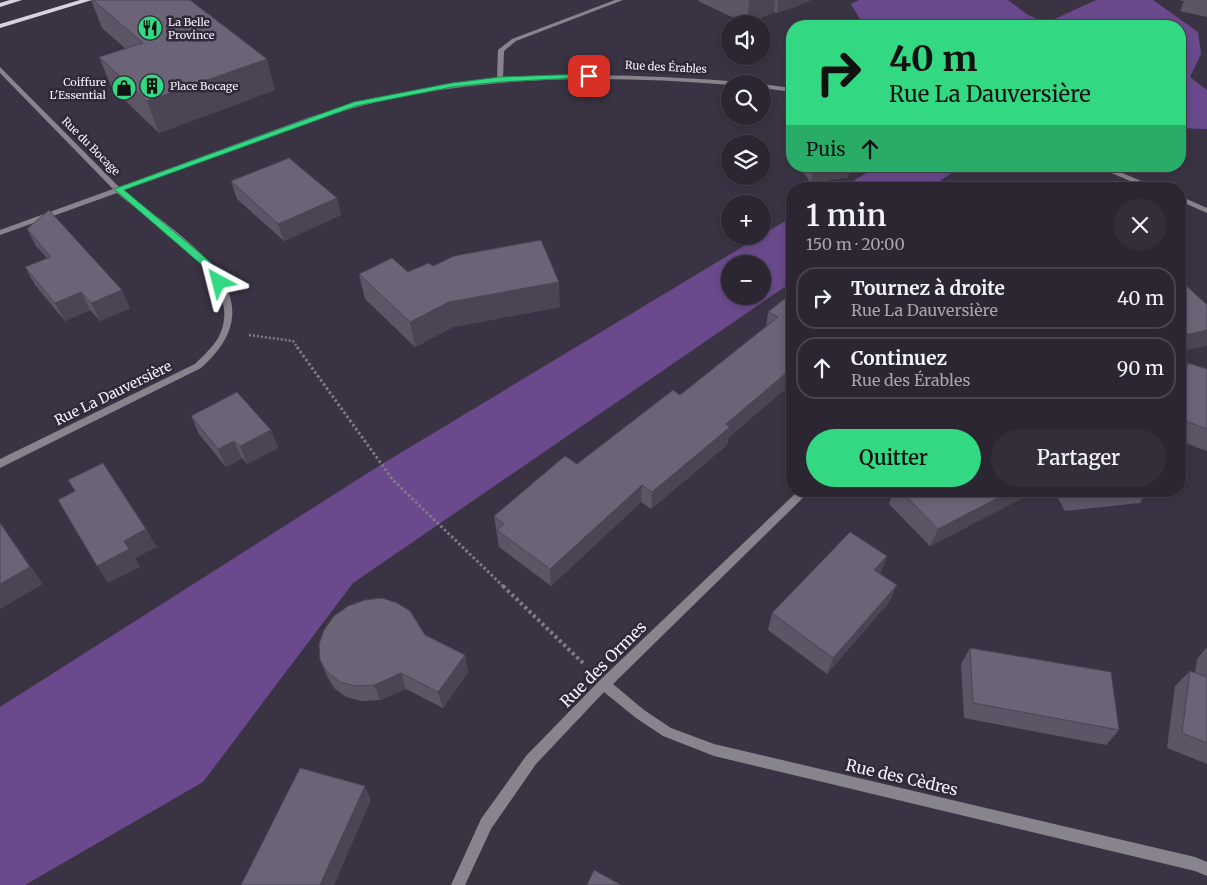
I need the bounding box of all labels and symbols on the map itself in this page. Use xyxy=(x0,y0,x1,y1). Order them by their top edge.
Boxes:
restaurant icon: La Belle Province xyxy=(137,15,163,41)
place label: La Belle Province xyxy=(168,15,215,42)
pin xyxy=(568,55,610,97)
street label: Rue des Érables xyxy=(625,58,707,76)
building icon: Place Bocage xyxy=(139,73,165,99)
place label: Coiffure L'Essential xyxy=(50,75,107,102)
shop icon: Coiffure L'Essential xyxy=(111,75,137,101)
place label: Place Bocage xyxy=(170,79,238,93)
street label: Rue du Bocage xyxy=(59,114,123,178)
position arrow xyxy=(192,255,244,307)
street label: Rue La Dauversière xyxy=(51,357,175,429)
street label: Rue des Ormes xyxy=(556,617,650,711)
street label: Rue des Cèdres xyxy=(844,754,960,800)

